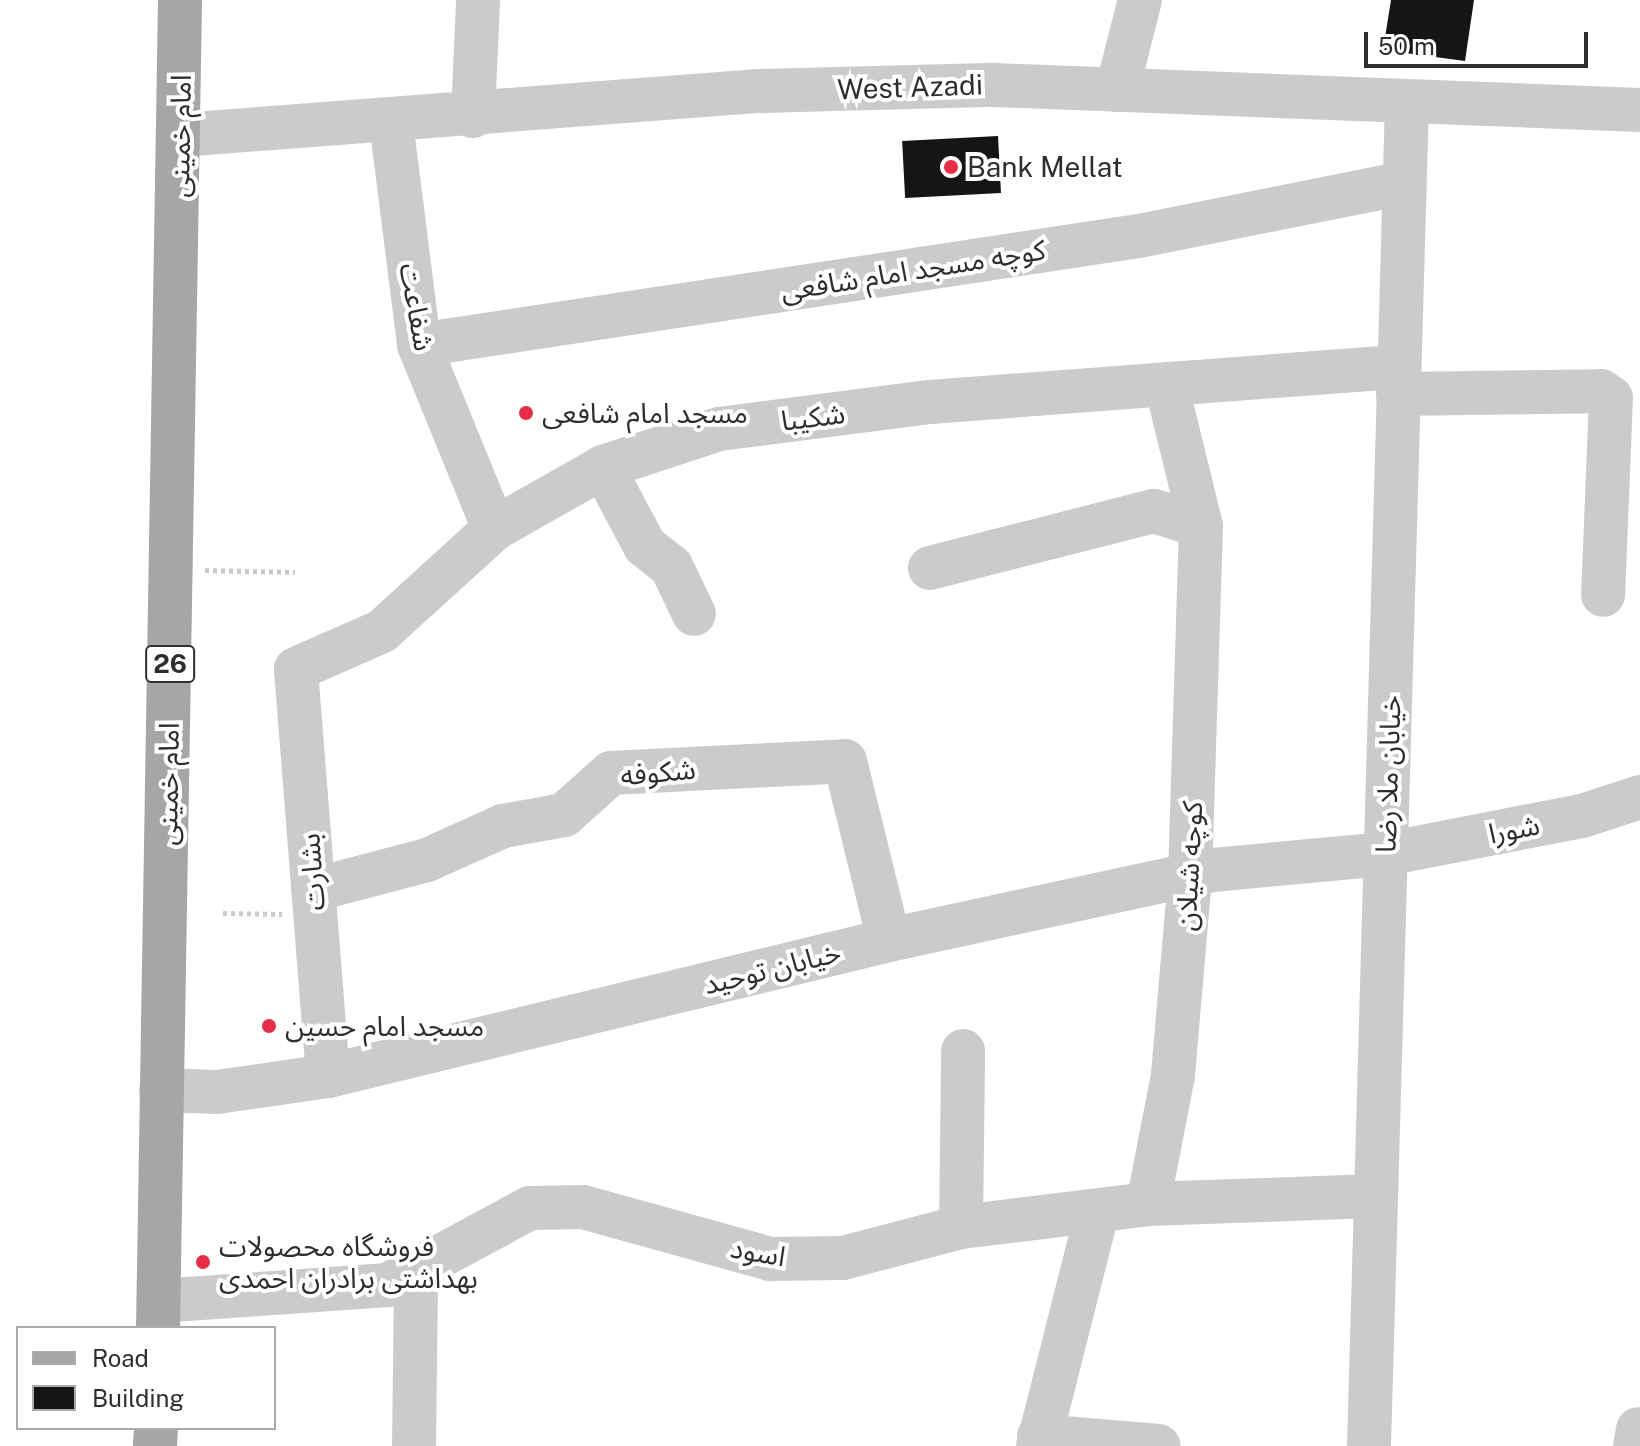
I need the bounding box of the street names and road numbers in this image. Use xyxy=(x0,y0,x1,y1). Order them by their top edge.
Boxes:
street label: West Azadi xyxy=(837,68,983,106)
street label: امام خمینی xyxy=(162,74,198,198)
street label: کوچه مسجد امام شافعی xyxy=(778,232,1048,308)
street label: شفاعت xyxy=(393,260,441,354)
street label: شکیبا xyxy=(779,396,847,438)
road number: 26 xyxy=(144,642,196,686)
street label: خیابان ملا رضا xyxy=(1368,695,1408,853)
street label: امام خمینی xyxy=(150,722,186,846)
street label: شکوفه xyxy=(619,752,697,792)
street label: کوچه شیلان xyxy=(1169,800,1209,932)
street label: شورا xyxy=(1486,808,1542,850)
street label: بشارت xyxy=(293,832,331,912)
street label: خیابان توحید xyxy=(700,935,844,1001)
street label: اسود xyxy=(728,1231,788,1273)

